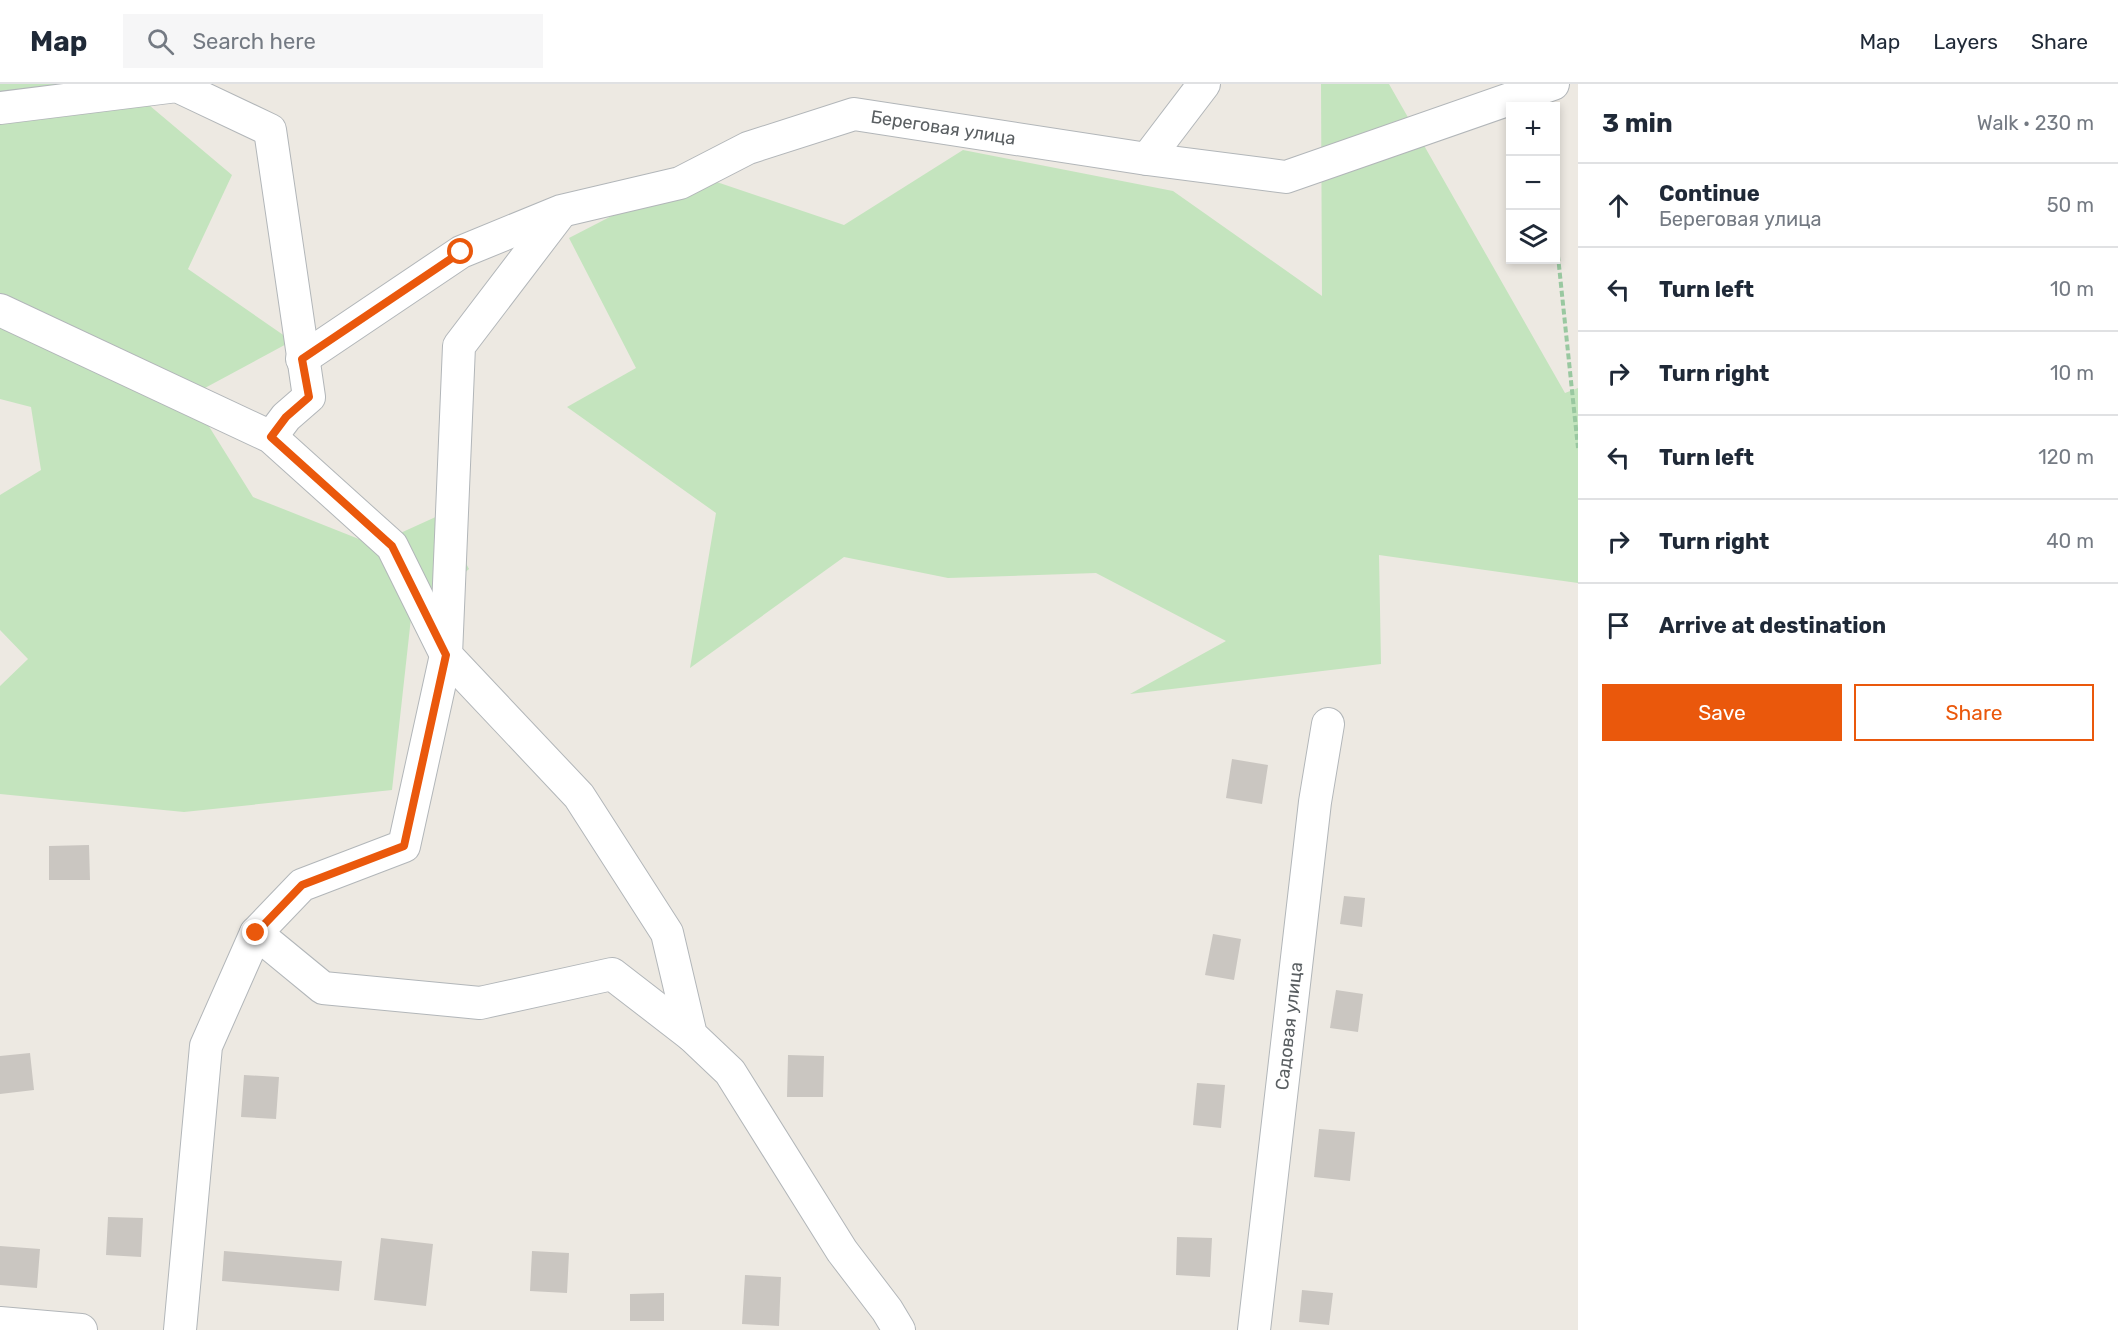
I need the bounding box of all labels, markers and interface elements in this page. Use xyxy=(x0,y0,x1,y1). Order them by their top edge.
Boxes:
search box xyxy=(123,14,543,68)
text: Map xyxy=(30,25,87,58)
icon: search xyxy=(144,25,177,58)
text: Search here xyxy=(192,28,316,55)
text: Map xyxy=(1859,29,1900,54)
text: Layers xyxy=(1933,29,1998,54)
text: Share xyxy=(2031,29,2088,54)
map controls xyxy=(1506,102,1560,264)
button: + xyxy=(1506,102,1560,156)
street label: Береговая улица xyxy=(869,106,1017,150)
text: 3 min xyxy=(1602,108,1673,139)
text: Walk · 230 m xyxy=(1977,111,2094,135)
button: − xyxy=(1506,156,1560,210)
text: Continue xyxy=(1659,180,1760,207)
icon: ahead xyxy=(1602,189,1635,222)
text: 50 m xyxy=(2047,193,2094,217)
text: Береговая улица xyxy=(1659,207,1822,231)
button: layers xyxy=(1506,210,1560,264)
route start xyxy=(447,238,473,264)
icon: left xyxy=(1602,273,1635,306)
text: Turn left xyxy=(1659,276,1754,303)
text: 10 m xyxy=(2050,277,2094,301)
icon: right xyxy=(1602,357,1635,390)
text: Turn right xyxy=(1659,360,1769,387)
text: 10 m xyxy=(2050,361,2094,385)
icon: left xyxy=(1602,441,1635,474)
text: Turn left xyxy=(1659,444,1754,471)
text: 120 m xyxy=(2038,445,2094,469)
icon: right xyxy=(1602,525,1635,558)
text: Turn right xyxy=(1659,528,1769,555)
text: 40 m xyxy=(2046,529,2094,553)
icon: arrive xyxy=(1602,609,1635,642)
text: Arrive at destination xyxy=(1659,612,1886,639)
button: Save xyxy=(1602,684,1842,741)
button: Share xyxy=(1854,684,2094,741)
route end xyxy=(242,919,268,945)
street label: Садовая улица xyxy=(1271,961,1307,1091)

